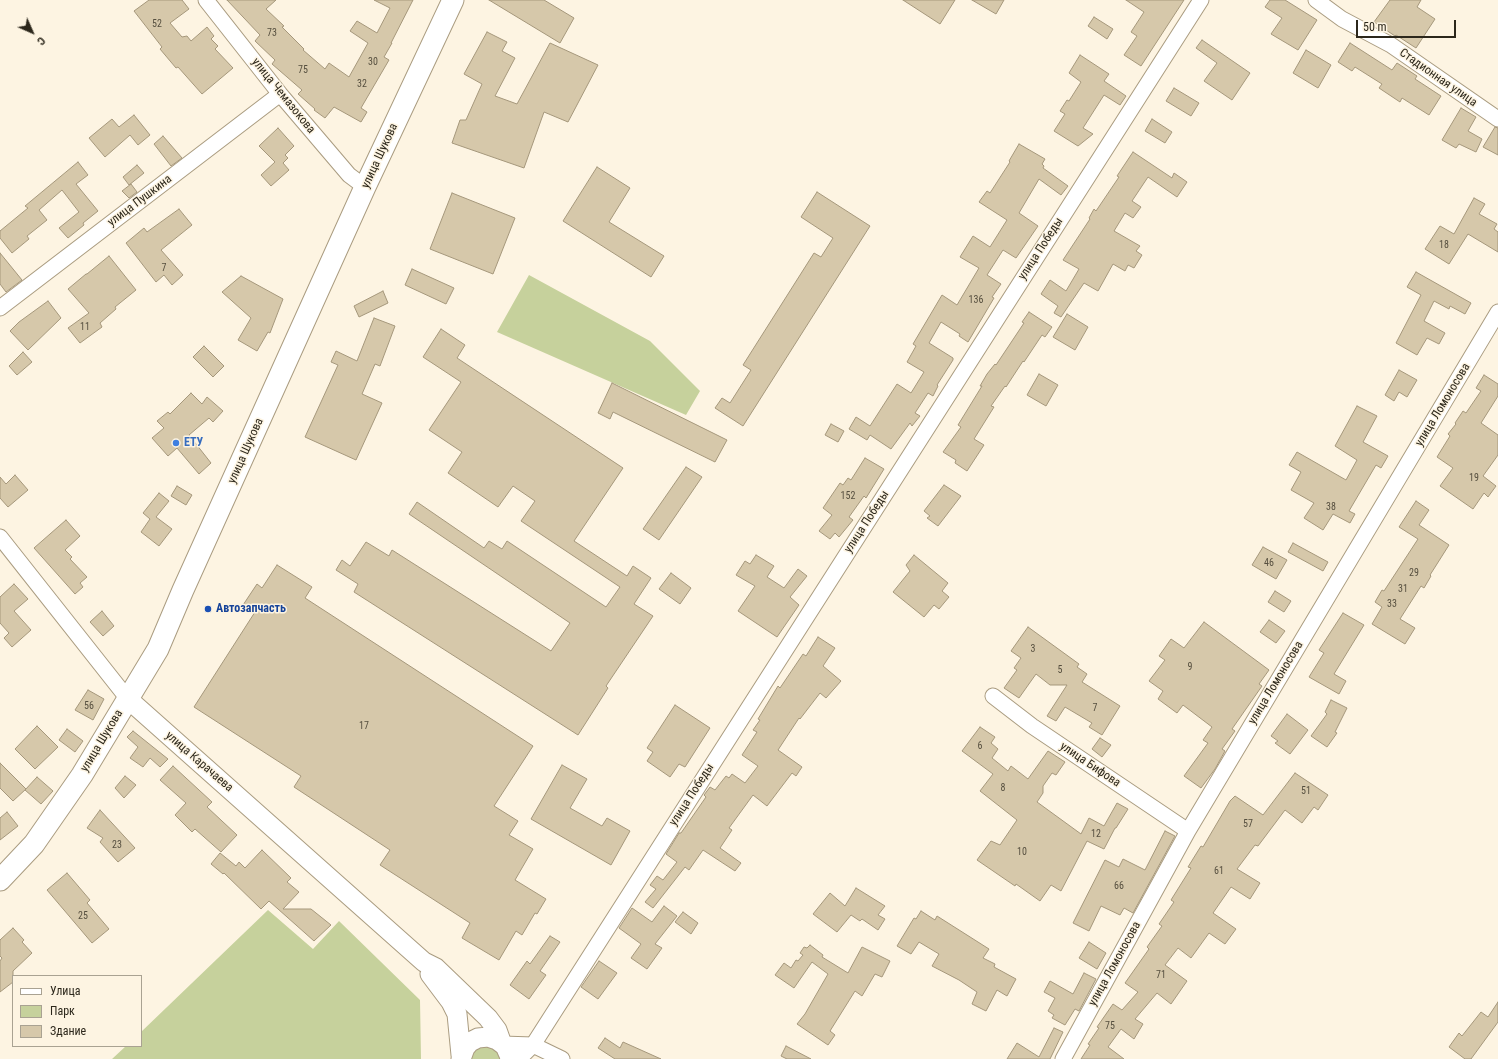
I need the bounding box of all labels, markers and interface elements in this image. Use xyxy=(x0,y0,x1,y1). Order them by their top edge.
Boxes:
north arrow xyxy=(12,12,52,52)
scale bar xyxy=(1358,12,1458,38)
house number: 52 xyxy=(152,18,162,30)
text: 50 m xyxy=(1363,20,1387,34)
house number: 73 xyxy=(267,27,277,39)
text: С xyxy=(34,34,48,48)
street label: Стадионная улица xyxy=(1396,46,1480,110)
street label: улица Чемазокова xyxy=(248,55,318,137)
house number: 30 xyxy=(368,56,378,68)
house number: 75 xyxy=(298,64,308,76)
house number: 32 xyxy=(357,78,367,90)
street label: улица Шукова xyxy=(359,121,401,191)
street label: улица Пушкина xyxy=(105,172,175,230)
street label: улица Победы xyxy=(1016,215,1066,283)
house number: 18 xyxy=(1439,239,1449,251)
house number: 7 xyxy=(162,262,166,274)
house number: 136 xyxy=(969,294,983,306)
house number: 11 xyxy=(80,321,90,333)
street label: улица Ломоносова xyxy=(1413,361,1473,449)
street label: улица Шукова xyxy=(225,416,267,486)
place label: ЕТУ xyxy=(184,436,203,450)
marker: ЕТУ xyxy=(171,438,181,448)
house number: 19 xyxy=(1469,472,1479,484)
street label: улица Победы xyxy=(842,488,892,556)
house number: 152 xyxy=(841,490,855,502)
house number: 38 xyxy=(1326,501,1336,513)
house number: 46 xyxy=(1264,557,1274,569)
house number: 29 xyxy=(1409,567,1419,579)
house number: 31 xyxy=(1398,583,1408,595)
house number: 33 xyxy=(1387,598,1397,610)
place label: Автозапчасть xyxy=(216,602,286,616)
marker: Автозапчасть xyxy=(203,604,213,614)
street label: улица Ломоносова xyxy=(1246,639,1306,727)
house number: 3 xyxy=(1031,643,1035,655)
house number: 9 xyxy=(1188,661,1192,673)
house number: 5 xyxy=(1058,664,1062,676)
house number: 56 xyxy=(84,700,94,712)
house number: 7 xyxy=(1093,702,1097,714)
street label: улица Шукова xyxy=(78,707,126,775)
house number: 17 xyxy=(359,720,369,732)
street label: улица Карачаева xyxy=(162,729,236,795)
street label: улица Бифова xyxy=(1057,739,1123,791)
house number: 6 xyxy=(978,740,982,752)
street label: улица Победы xyxy=(667,761,717,829)
house number: 8 xyxy=(1001,782,1005,794)
house number: 51 xyxy=(1301,785,1311,797)
house number: 57 xyxy=(1243,818,1253,830)
house number: 12 xyxy=(1091,828,1101,840)
house number: 23 xyxy=(112,839,122,851)
house number: 10 xyxy=(1017,846,1027,858)
house number: 61 xyxy=(1214,865,1224,877)
house number: 66 xyxy=(1114,880,1124,892)
house number: 25 xyxy=(78,910,88,922)
street label: улица Ломоносова xyxy=(1086,919,1144,1009)
house number: 71 xyxy=(1156,969,1166,981)
legend xyxy=(12,975,142,1047)
text: Улица xyxy=(50,984,80,998)
text: Парк xyxy=(50,1004,75,1018)
house number: 75 xyxy=(1105,1020,1115,1032)
text: Здание xyxy=(50,1024,86,1038)

